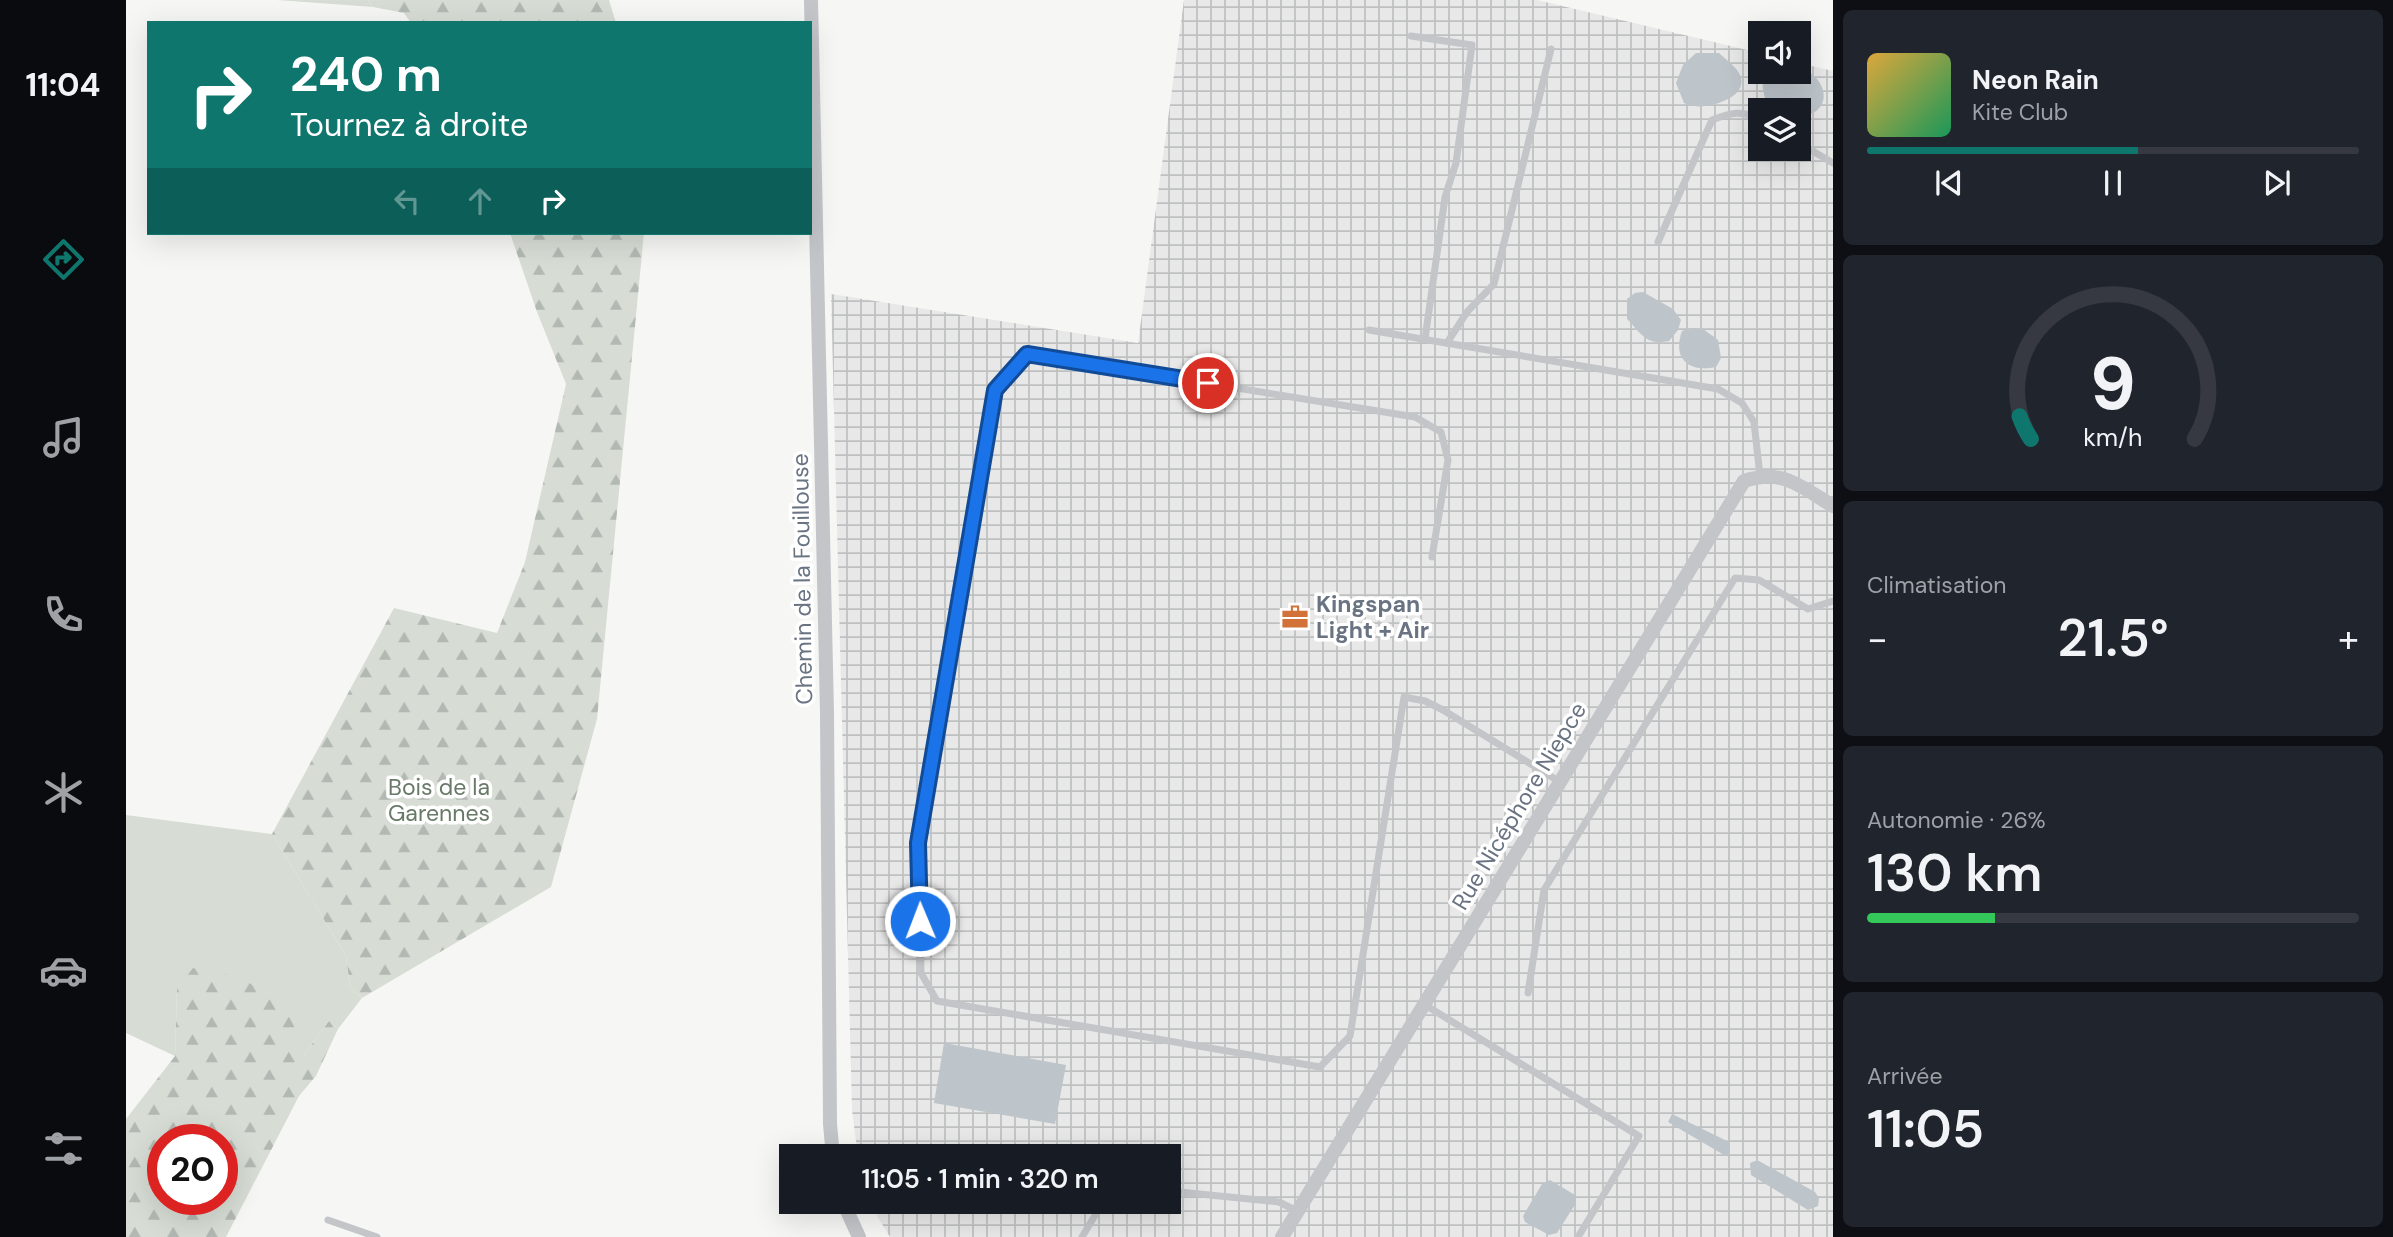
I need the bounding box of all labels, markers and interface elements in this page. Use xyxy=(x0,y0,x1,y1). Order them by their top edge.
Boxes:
map controls xyxy=(1748,21,1811,161)
button: sound xyxy=(1748,21,1811,84)
text: 240 m xyxy=(290,42,442,106)
icon: right xyxy=(175,49,266,140)
text: Neon Rain xyxy=(1972,63,2099,97)
text: 11:04 xyxy=(26,64,100,106)
text: Kite Club xyxy=(1972,97,2068,127)
button: layers xyxy=(1748,98,1811,161)
text: Tournez à droite xyxy=(290,104,528,146)
icon: previous xyxy=(1930,164,1968,202)
icon: pause xyxy=(2094,164,2132,202)
icon: next xyxy=(2258,164,2296,202)
icon: left xyxy=(388,182,426,220)
icon: ahead xyxy=(461,182,499,220)
icon: right xyxy=(534,182,572,220)
icon: directions xyxy=(39,235,88,284)
text: 9 xyxy=(2090,338,2136,433)
pin xyxy=(1178,353,1238,413)
icon: arrive xyxy=(1189,364,1227,402)
icon: music xyxy=(39,413,88,462)
text: km/h xyxy=(2083,421,2143,454)
street label: Chemin de la Fouillouse xyxy=(785,453,819,705)
text: Climatisation xyxy=(1867,570,2006,600)
place label: Kingspan Light + Air xyxy=(1316,589,1429,645)
icon: phone xyxy=(39,590,88,639)
office icon: Kingspan Light + Air xyxy=(1280,602,1310,632)
text: 21.5° xyxy=(2057,604,2169,672)
text: − xyxy=(1867,614,1888,664)
text: + xyxy=(2338,614,2359,664)
street label: Rue Nicéphore Niepce xyxy=(1445,697,1593,915)
icon: climate xyxy=(39,768,88,817)
park label: Bois de la Garennes xyxy=(388,772,490,828)
text: Autonomie · 26% xyxy=(1867,805,2046,835)
text: 130 km xyxy=(1867,839,2042,907)
position arrow xyxy=(883,884,957,958)
icon: car xyxy=(39,946,88,995)
text: Arrivée xyxy=(1867,1061,1943,1091)
text: 11:05 xyxy=(1867,1095,1984,1163)
icon: filters xyxy=(39,1124,88,1173)
speed limit sign: 20 xyxy=(147,1124,238,1215)
text: 11:05 · 1 min · 320 m xyxy=(861,1162,1099,1196)

